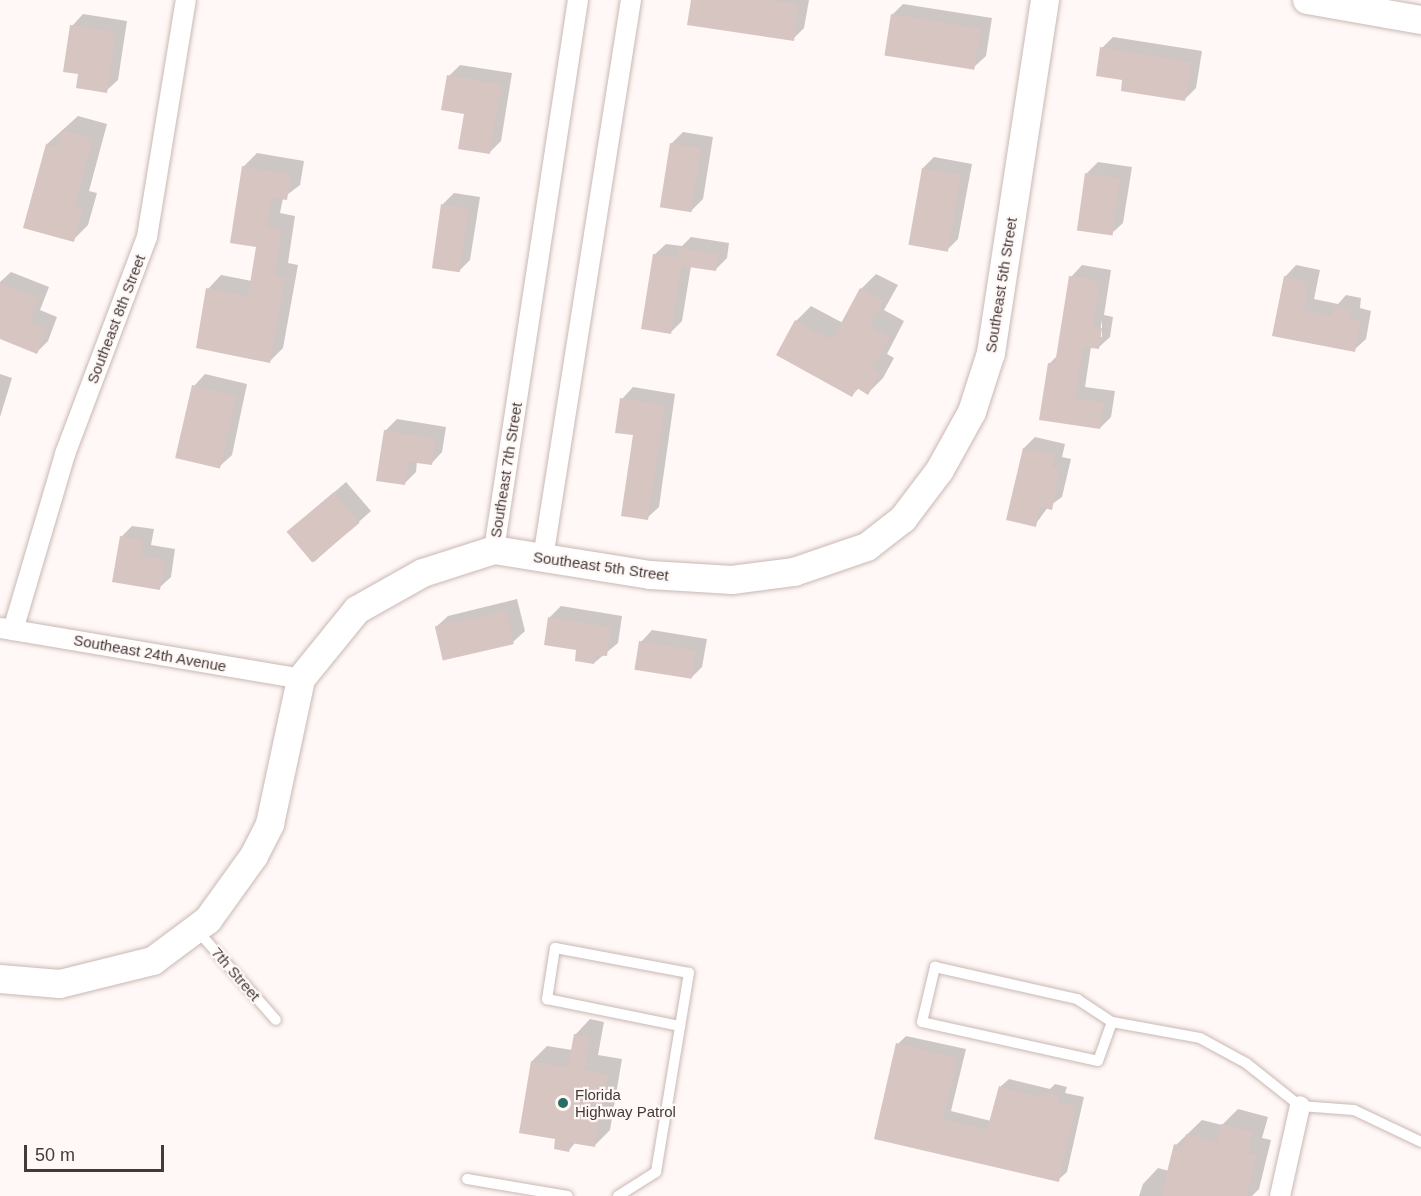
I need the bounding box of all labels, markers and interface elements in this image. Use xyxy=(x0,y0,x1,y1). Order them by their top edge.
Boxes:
street label: Southeast 5th Street xyxy=(981,216,1021,354)
street label: Southeast 8th Street xyxy=(83,252,149,386)
street label: Southeast 7th Street xyxy=(486,401,526,539)
street label: Southeast 5th Street xyxy=(532,548,670,584)
street label: Southeast 24th Avenue xyxy=(72,631,228,675)
street label: 7th Street xyxy=(208,944,264,1004)
place label: Florida Highway Patrol xyxy=(575,1085,676,1120)
marker: Florida Highway Patrol xyxy=(556,1096,570,1110)
scale bar xyxy=(27,1133,166,1171)
text: 50 m xyxy=(35,1145,75,1165)

